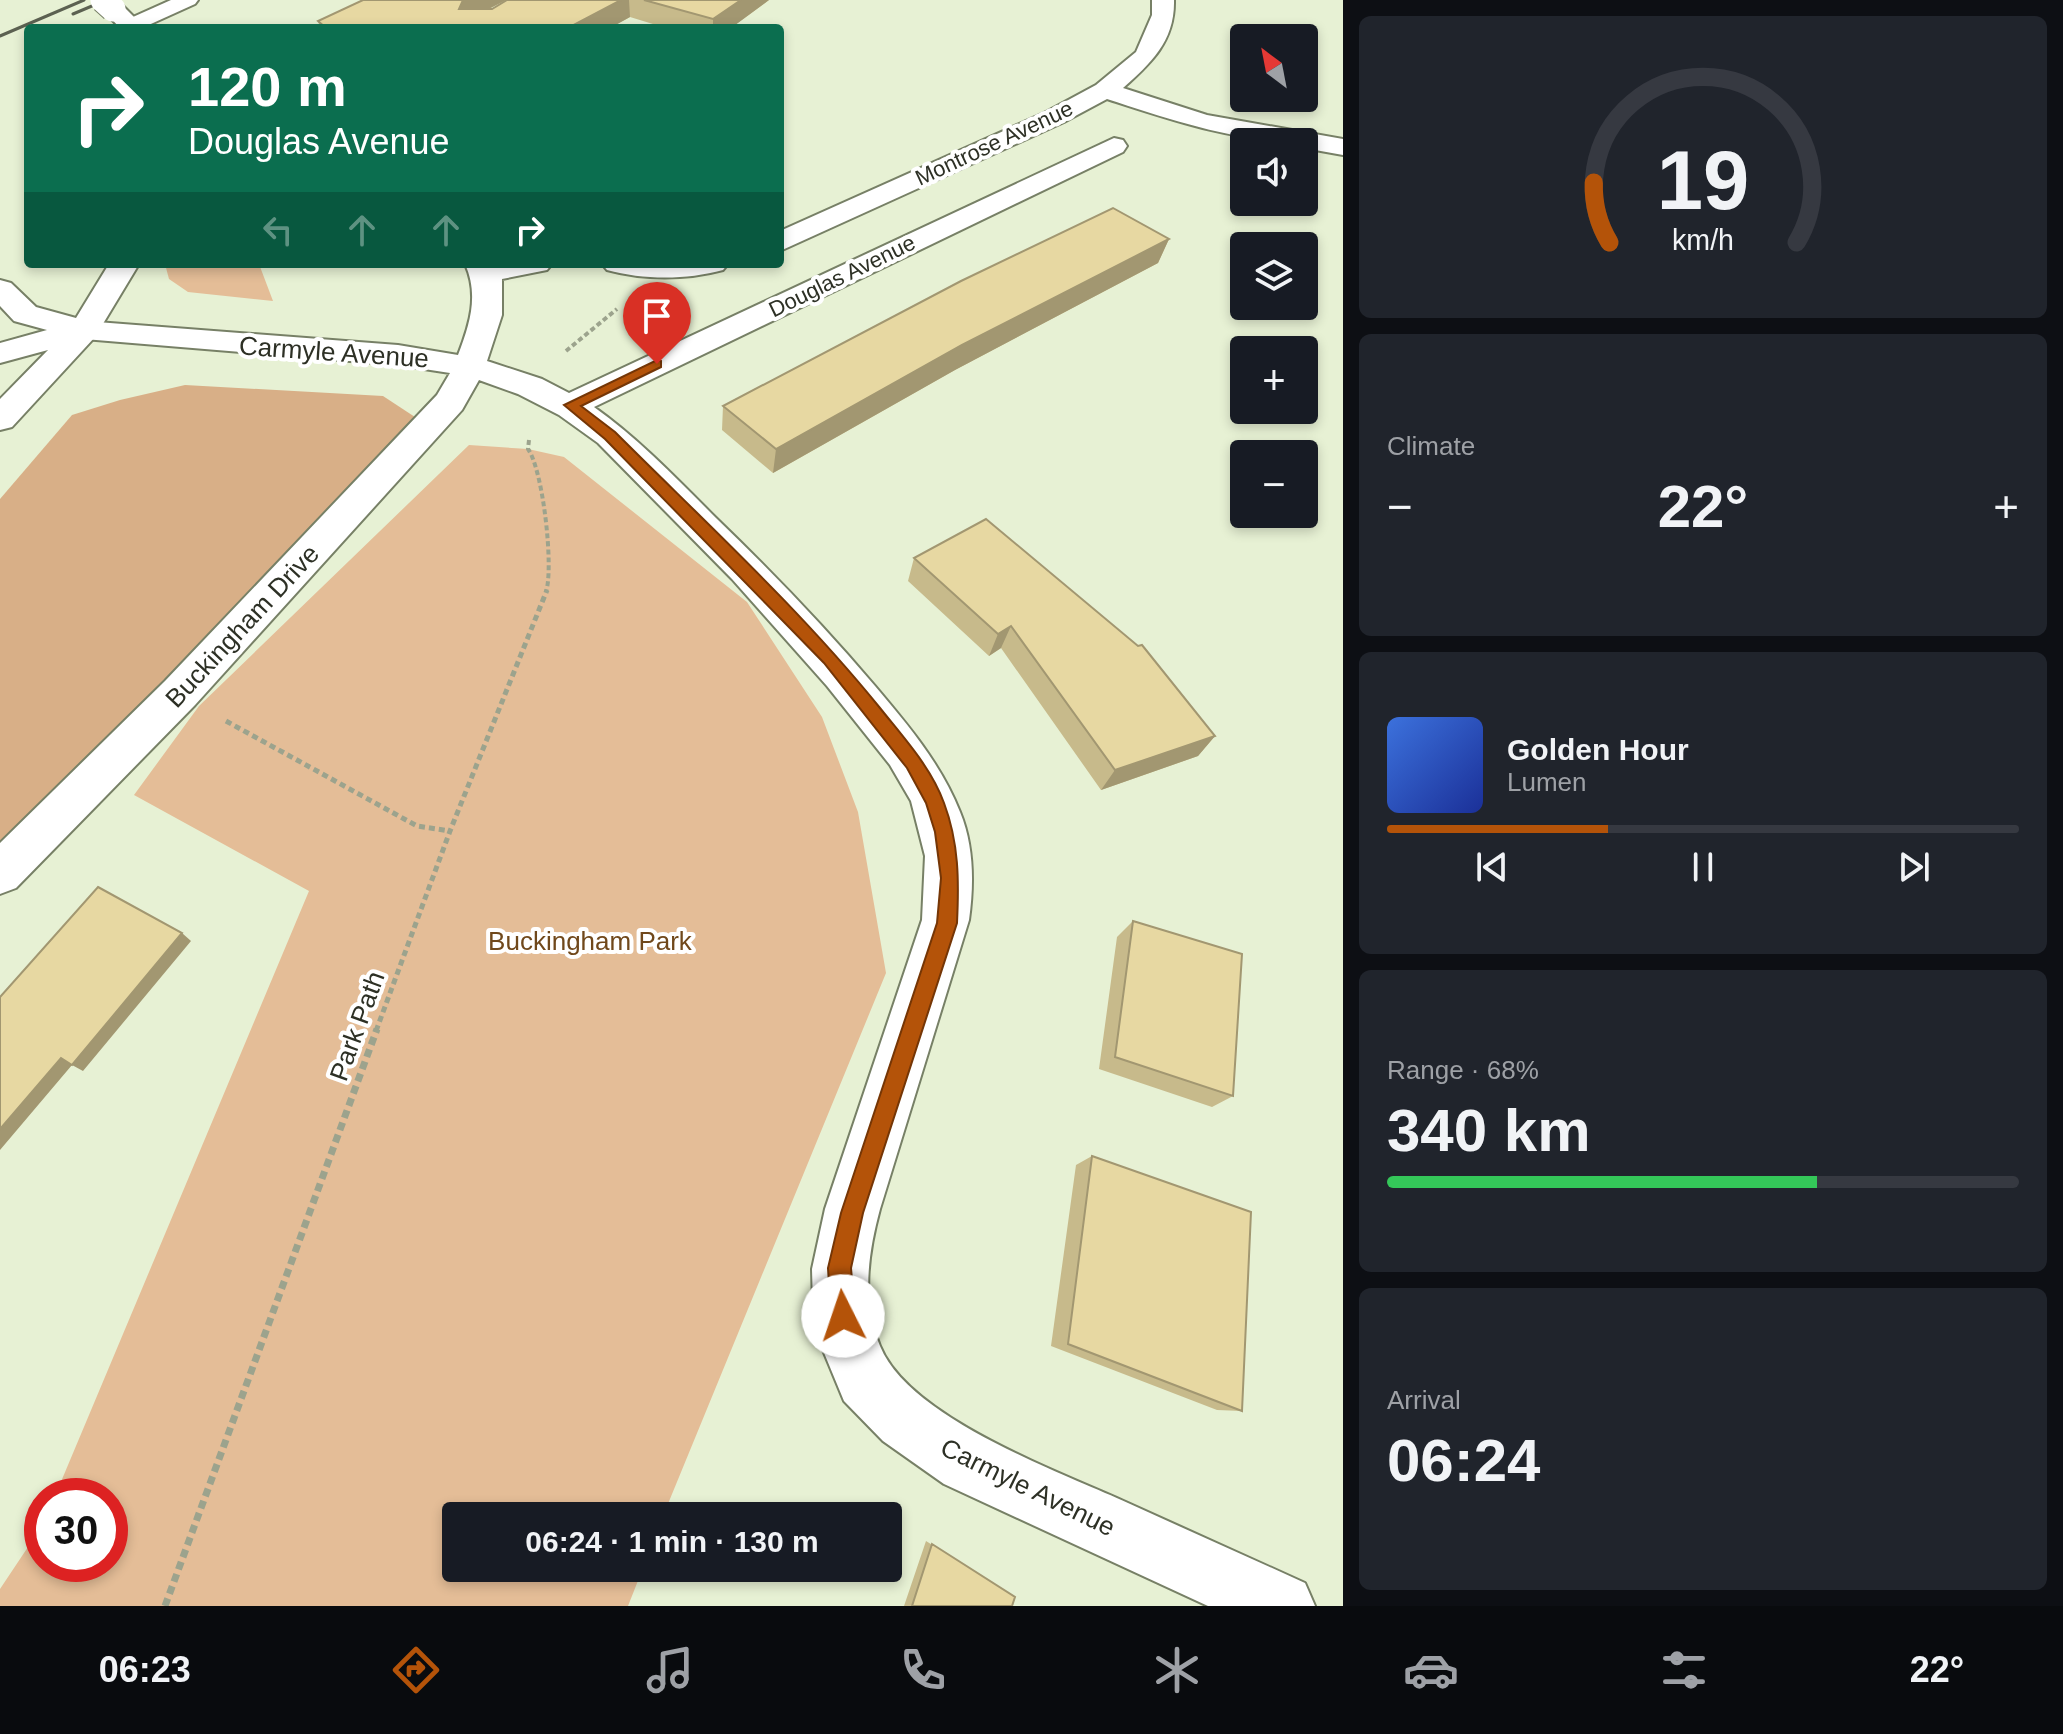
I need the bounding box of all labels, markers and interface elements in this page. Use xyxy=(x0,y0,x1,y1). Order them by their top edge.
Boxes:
north arrow xyxy=(1230,24,1318,112)
map controls xyxy=(1230,24,1318,528)
text: 120 m xyxy=(188,55,347,118)
icon: right xyxy=(56,56,160,160)
street label: Montrose Avenue xyxy=(911,96,1077,190)
text: Douglas Avenue xyxy=(188,121,450,162)
button: sound xyxy=(1230,128,1318,216)
text: 19 xyxy=(1657,134,1749,227)
icon: left xyxy=(256,208,300,252)
icon: ahead xyxy=(340,208,384,252)
icon: ahead xyxy=(424,208,468,252)
icon: right xyxy=(508,208,552,252)
text: km/h xyxy=(1672,224,1734,256)
street label: Douglas Avenue xyxy=(765,230,919,322)
button: layers xyxy=(1230,232,1318,320)
pin xyxy=(623,282,691,364)
icon: arrive xyxy=(635,294,679,338)
street label: Carmyle Avenue xyxy=(238,330,430,374)
button: + xyxy=(1230,336,1318,424)
text: Climate xyxy=(1387,431,1475,461)
button: − xyxy=(1230,440,1318,528)
text: 22° xyxy=(1658,473,1748,540)
text: − xyxy=(1387,482,1413,531)
text: + xyxy=(1993,482,2019,531)
street label: Buckingham Drive xyxy=(159,539,325,713)
text: Golden Hour xyxy=(1507,733,1689,766)
text: Lumen xyxy=(1507,767,1587,797)
icon: previous xyxy=(1470,845,1514,889)
icon: pause xyxy=(1681,845,1725,889)
icon: next xyxy=(1892,845,1936,889)
park label: Buckingham Park xyxy=(488,926,693,956)
street label: Park Path xyxy=(323,967,391,1085)
text: Range · 68% xyxy=(1387,1055,1539,1085)
text: 340 km xyxy=(1387,1097,1591,1164)
position arrow xyxy=(801,1274,885,1358)
text: Arrival xyxy=(1387,1385,1461,1415)
text: 06:24 xyxy=(1387,1427,1540,1494)
street label: Carmyle Avenue xyxy=(936,1432,1120,1542)
speed limit sign: 30 xyxy=(24,1478,128,1582)
text: 06:24 · 1 min · 130 m xyxy=(525,1525,819,1558)
icon: directions xyxy=(388,1642,444,1698)
icon: music xyxy=(642,1642,698,1698)
icon: phone xyxy=(895,1642,951,1698)
icon: climate xyxy=(1149,1642,1205,1698)
icon: car xyxy=(1403,1642,1459,1698)
icon: filters xyxy=(1656,1642,1712,1698)
text: 06:23 xyxy=(99,1649,191,1690)
text: 22° xyxy=(1910,1649,1964,1690)

